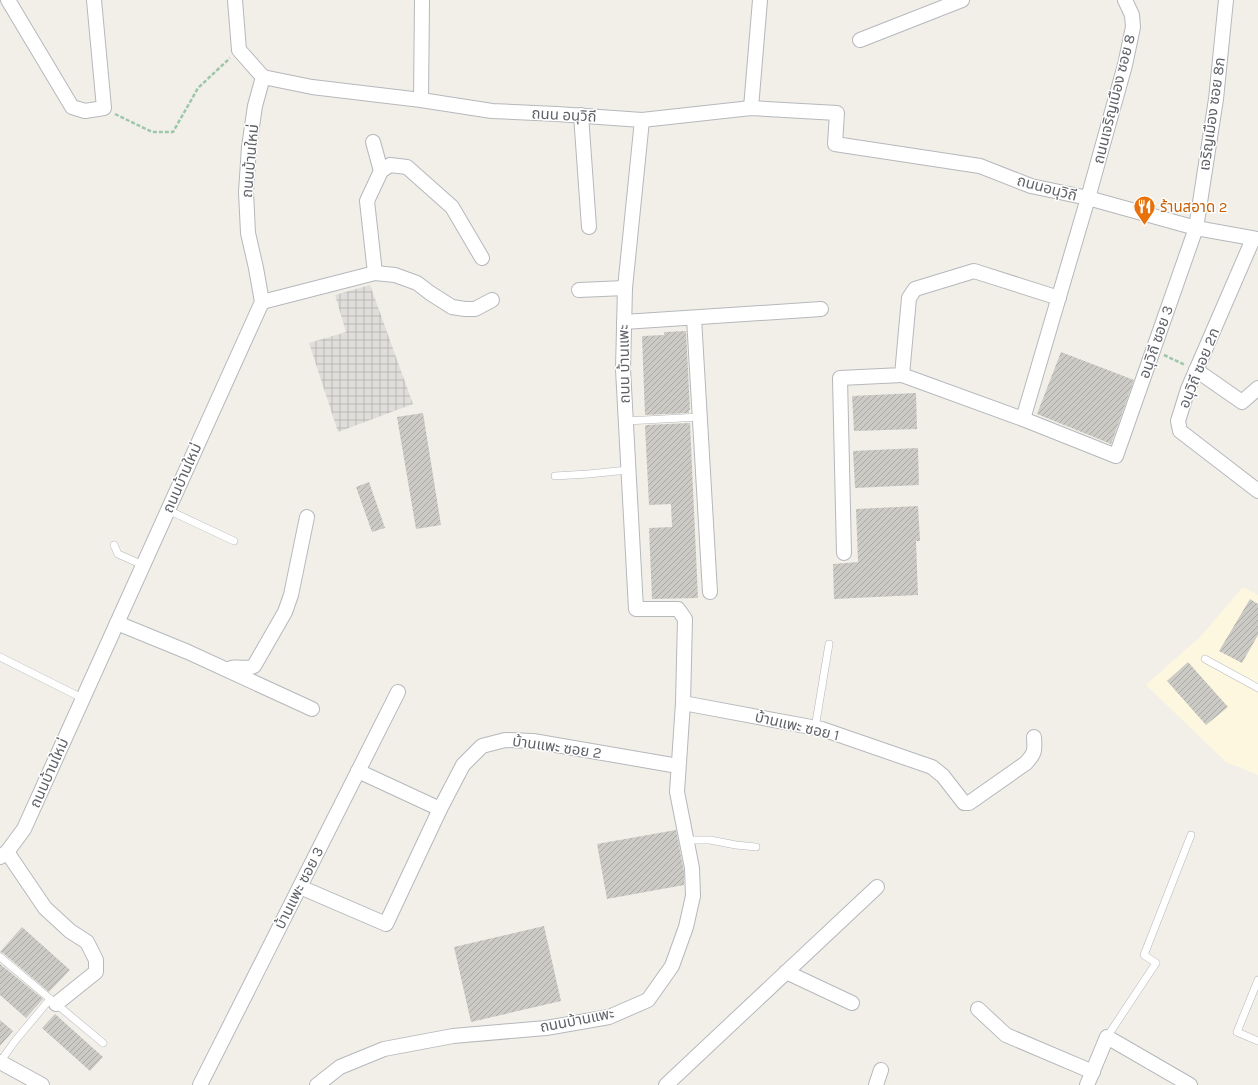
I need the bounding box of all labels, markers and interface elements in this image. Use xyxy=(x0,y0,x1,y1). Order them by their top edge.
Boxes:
street label: ถนนเจริญเมือง ซอย 8 xyxy=(1089,32,1139,166)
street label: เจริญเมือง ซอย 8ก xyxy=(1195,56,1229,172)
street label: ถนน อนุวิถี xyxy=(531,104,597,126)
street label: ถนนบ้านใหม่ xyxy=(238,123,262,199)
street label: ถนนอนุวิถี xyxy=(1015,171,1079,205)
restaurant icon: ร้านสอาด 2 xyxy=(1132,194,1158,227)
place label: ร้านสอาด 2 xyxy=(1160,198,1227,216)
street label: อนุวิถี ซอย 3 xyxy=(1135,303,1177,381)
street label: ถนน บ้านแพะ xyxy=(614,324,634,404)
street label: อนุวิถี ซอย 2ก xyxy=(1175,325,1223,411)
street label: ถนนบ้านใหม่ xyxy=(159,440,205,516)
street label: บ้านแพะ ซอย 1 xyxy=(753,708,841,744)
street label: บ้านแพะ ซอย 2 xyxy=(511,732,603,762)
street label: ถนนบ้านใหม่ xyxy=(26,735,72,811)
street label: บ้านแพะ ซอย 3 xyxy=(271,844,327,932)
street label: ถนนบ้านแพะ xyxy=(538,1004,616,1036)

